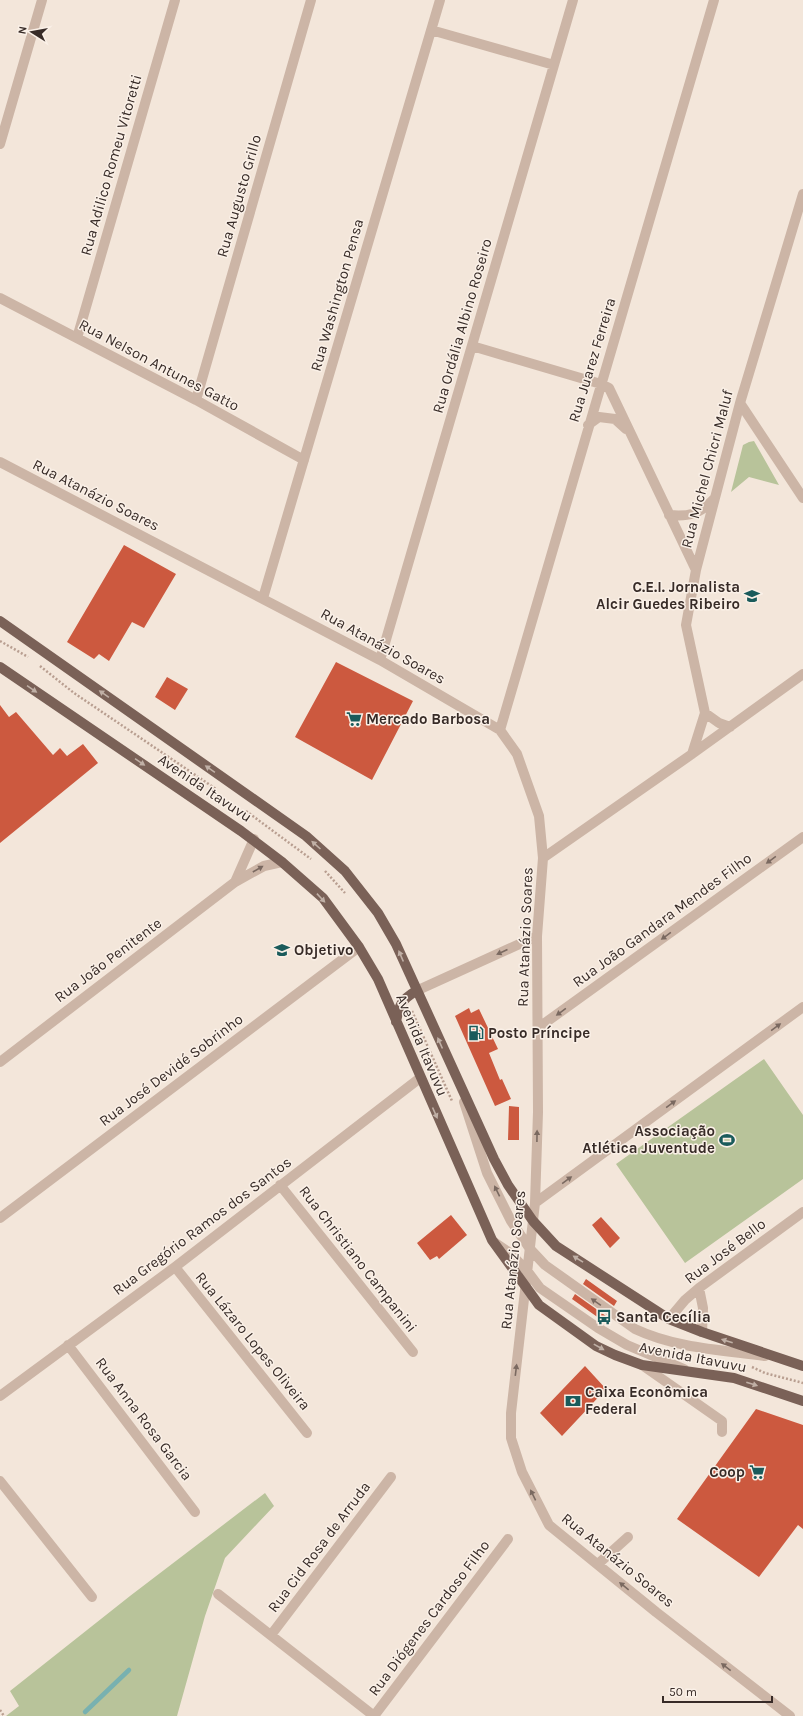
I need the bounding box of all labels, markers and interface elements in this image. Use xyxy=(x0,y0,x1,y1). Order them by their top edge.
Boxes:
north arrow xyxy=(12,12,52,52)
text: N xyxy=(16,25,30,35)
street label: Rua Adilico Romeu Vitoretti xyxy=(76,72,146,258)
street label: Rua Augusto Grillo xyxy=(213,133,265,259)
street label: Rua Washington Pensa xyxy=(307,217,367,373)
street label: Rua Ordália Albino Roseiro xyxy=(428,237,496,415)
street label: Rua Juarez Ferreira xyxy=(565,296,619,424)
street label: Rua Nelson Antunes Gatto xyxy=(76,315,242,415)
street label: Rua Michel Chicri Maluf xyxy=(677,387,737,550)
street label: Rua Atanázio Soares xyxy=(30,455,162,535)
place label: C.E.I. Jornalista Alcir Guedes Ribeiro xyxy=(596,578,740,613)
school or university icon: C.E.I. Jornalista Alcir Guedes Ribeiro xyxy=(743,587,761,605)
street label: Rua Atanázio Soares xyxy=(318,604,448,688)
one-way arrow xyxy=(27,685,37,693)
one-way arrow xyxy=(99,690,109,698)
supermarket icon: Mercado Barbosa xyxy=(345,710,363,728)
place label: Mercado Barbosa xyxy=(366,710,490,728)
street label: Avenida Itavuvu xyxy=(155,750,255,826)
one-way arrow xyxy=(135,758,145,766)
one-way arrow xyxy=(205,765,216,773)
one-way arrow xyxy=(311,840,321,849)
street label: Rua João Gandara Mendes Filho xyxy=(569,849,755,991)
one-way arrow xyxy=(766,856,777,864)
one-way arrow xyxy=(252,866,264,873)
street label: Rua Atanázio Soares xyxy=(514,867,536,1007)
one-way arrow xyxy=(317,893,326,903)
street label: Rua João Penitente xyxy=(51,914,165,1006)
one-way arrow xyxy=(661,932,671,940)
school or university icon: Objetivo xyxy=(273,941,291,959)
place label: Objetivo xyxy=(294,941,354,959)
one-way arrow xyxy=(397,949,403,961)
one-way arrow xyxy=(496,949,507,955)
street label: Avenida Itavuvu xyxy=(392,991,452,1099)
one-way arrow xyxy=(555,1008,566,1016)
street label: Rua José Devidé Sobrinho xyxy=(95,1010,247,1130)
one-way arrow xyxy=(771,1023,782,1031)
fuel station icon: Posto Príncipe xyxy=(467,1024,485,1042)
place label: Posto Príncipe xyxy=(488,1024,590,1042)
one-way arrow xyxy=(437,1037,443,1049)
one-way arrow xyxy=(666,1099,677,1108)
one-way arrow xyxy=(433,1108,439,1120)
place label: Associação Atlética Juventude xyxy=(582,1122,715,1157)
one-way arrow xyxy=(534,1129,540,1142)
sports icon: Associação Atlética Juventude xyxy=(718,1131,736,1149)
street label: Rua Gregório Ramos dos Santos xyxy=(109,1153,295,1299)
one-way arrow xyxy=(561,1176,572,1184)
street label: Rua Christiano Campanini xyxy=(295,1182,421,1336)
one-way arrow xyxy=(494,1186,500,1197)
street label: Rua Atanázio Soares xyxy=(497,1190,529,1330)
street label: Rua José Bello xyxy=(681,1215,769,1287)
one-way arrow xyxy=(573,1255,583,1263)
street label: Rua Lázaro Lopes Oliveira xyxy=(192,1268,314,1414)
one-way arrow xyxy=(591,1298,602,1306)
bus stop icon: Santa Cecília xyxy=(595,1308,613,1326)
place label: Santa Cecília xyxy=(616,1308,711,1326)
one-way arrow xyxy=(721,1337,733,1343)
street label: Avenida Itavuvu xyxy=(638,1338,748,1376)
one-way arrow xyxy=(593,1344,605,1351)
street label: Rua Anna Rosa Garcia xyxy=(92,1354,196,1484)
one-way arrow xyxy=(513,1364,519,1376)
one-way arrow xyxy=(746,1382,758,1388)
place label: Caixa Econômica Federal xyxy=(585,1383,708,1418)
bank icon: Caixa Econômica Federal xyxy=(564,1392,582,1410)
place label: Coop xyxy=(709,1463,745,1481)
supermarket icon: Coop xyxy=(748,1463,766,1481)
street label: Rua Cid Rosa de Arruda xyxy=(264,1478,374,1616)
one-way arrow xyxy=(530,1490,537,1501)
street label: Rua Atanázio Soares xyxy=(558,1509,678,1611)
street label: Rua Diógenes Cardoso Filho xyxy=(365,1537,493,1699)
one-way arrow xyxy=(619,1581,630,1590)
one-way arrow xyxy=(721,1662,732,1671)
scale bar xyxy=(663,1678,772,1704)
text: 50 m xyxy=(669,1685,697,1699)

